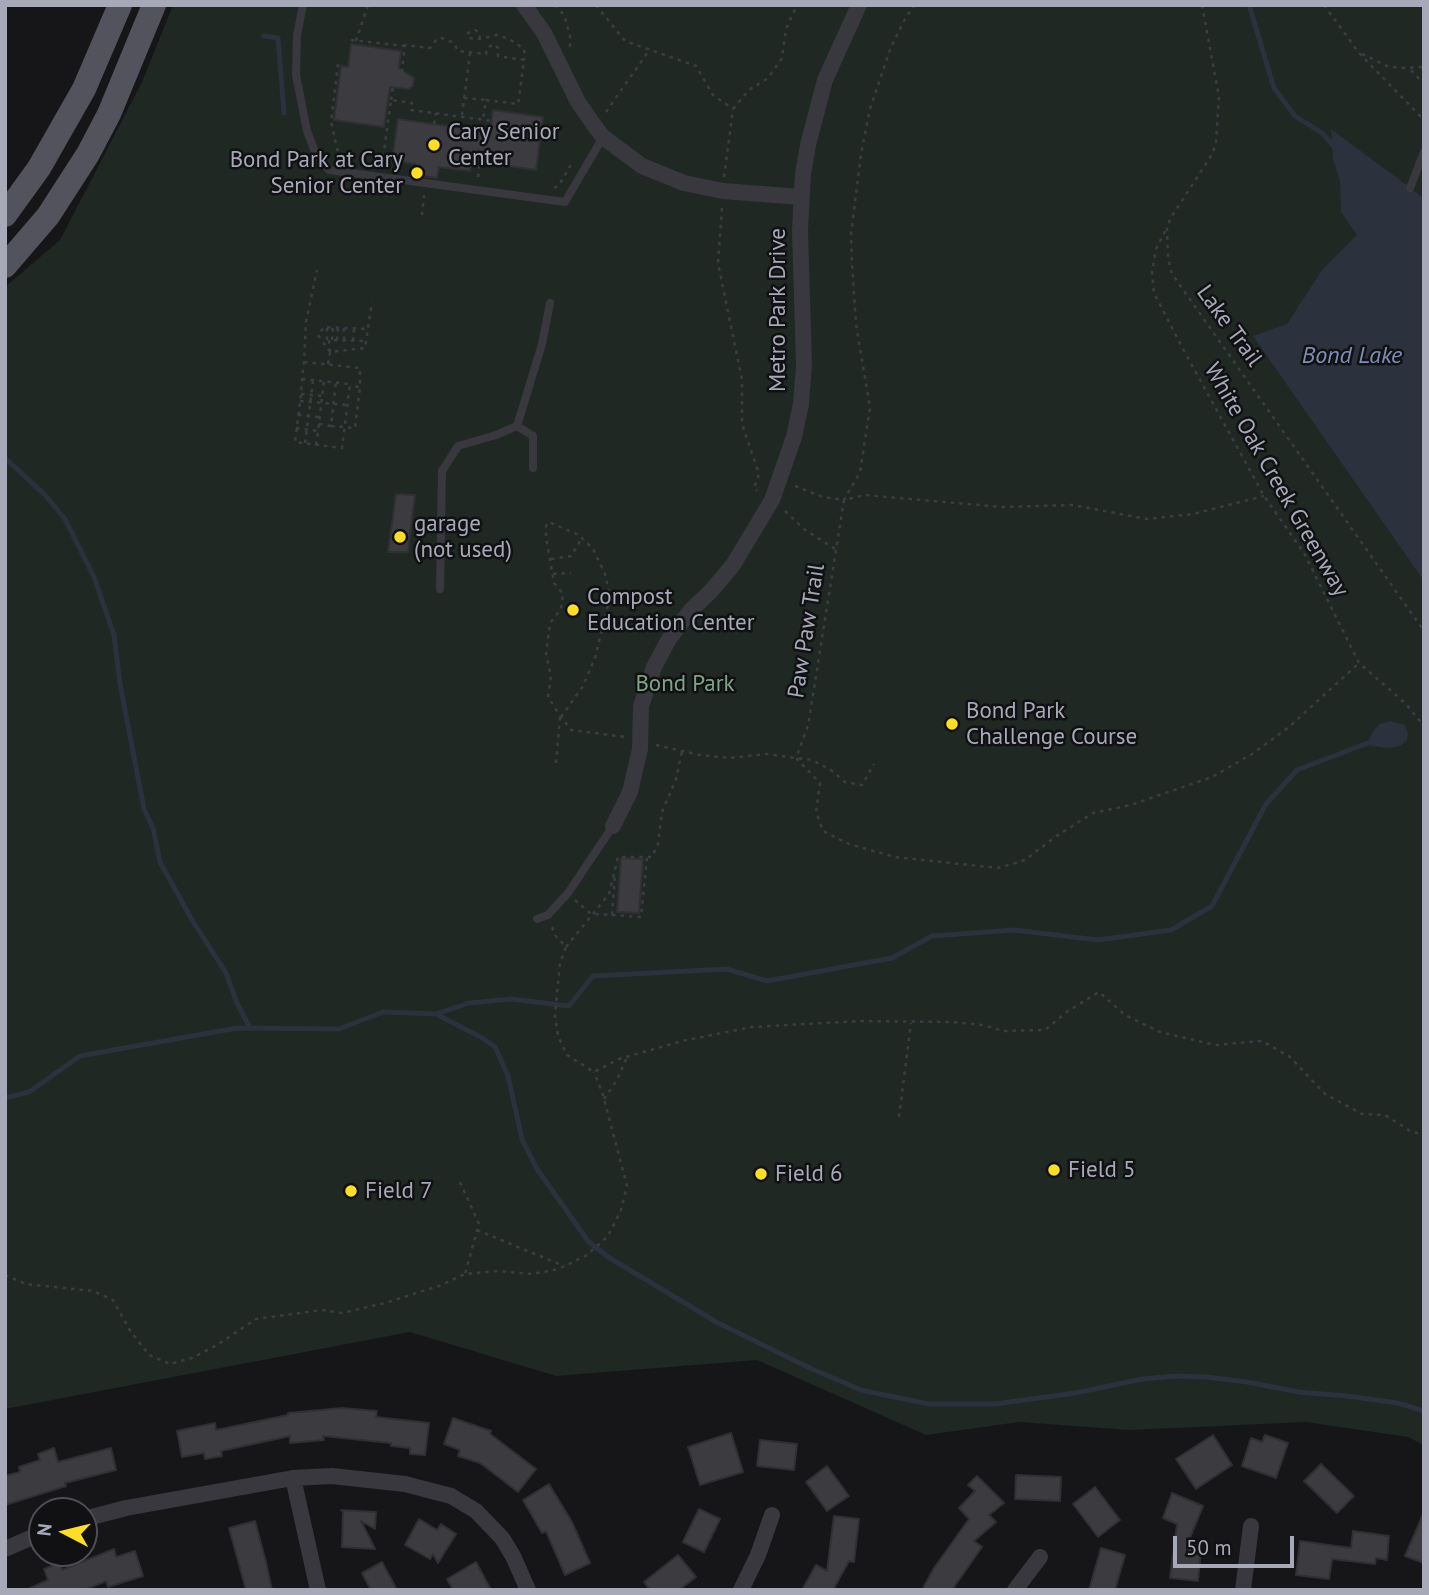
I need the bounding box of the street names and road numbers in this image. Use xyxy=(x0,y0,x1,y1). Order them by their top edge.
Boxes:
street label: Metro Park Drive xyxy=(764,228,792,392)
street label: Lake Trail xyxy=(1190,280,1268,372)
street label: White Oak Creek Greenway xyxy=(1198,358,1354,602)
street label: Paw Paw Trail xyxy=(783,562,831,700)

